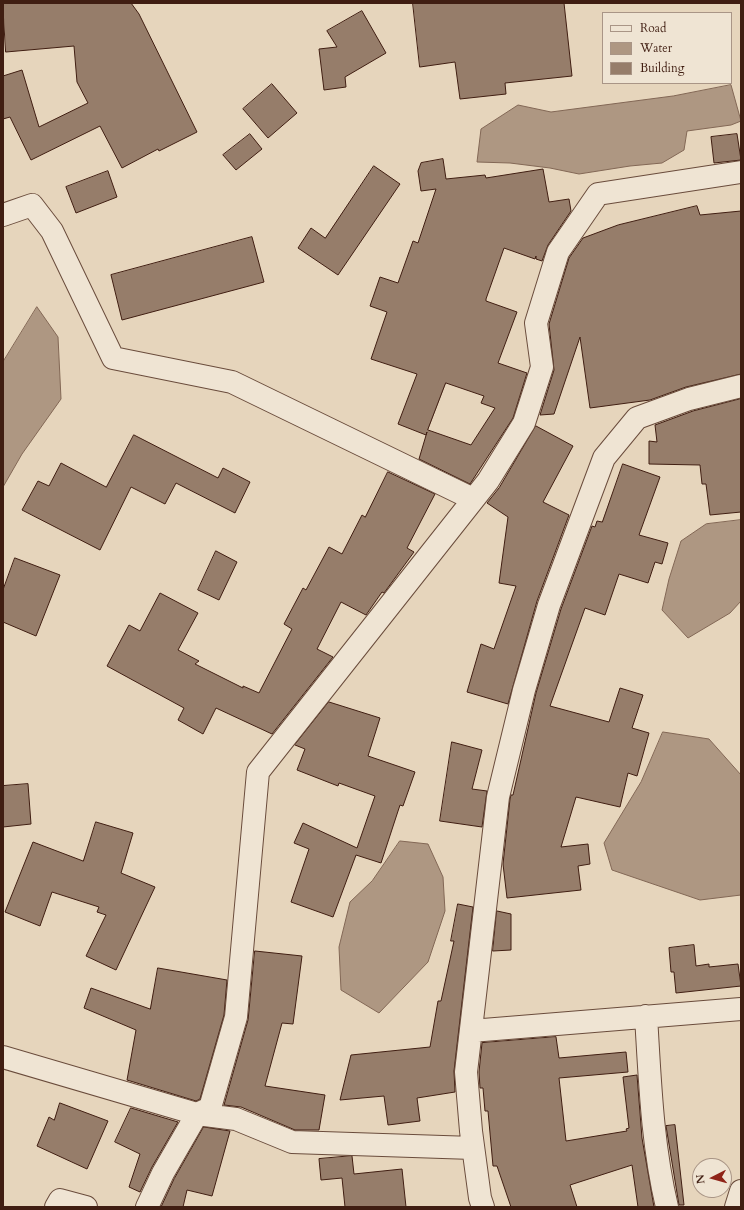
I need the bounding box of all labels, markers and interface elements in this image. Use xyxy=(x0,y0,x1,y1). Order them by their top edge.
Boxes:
legend xyxy=(602,12,732,84)
text: Road xyxy=(640,20,666,36)
text: Water xyxy=(640,40,672,56)
text: Building xyxy=(640,60,684,76)
north arrow xyxy=(692,1158,732,1198)
text: N xyxy=(693,1174,709,1185)

